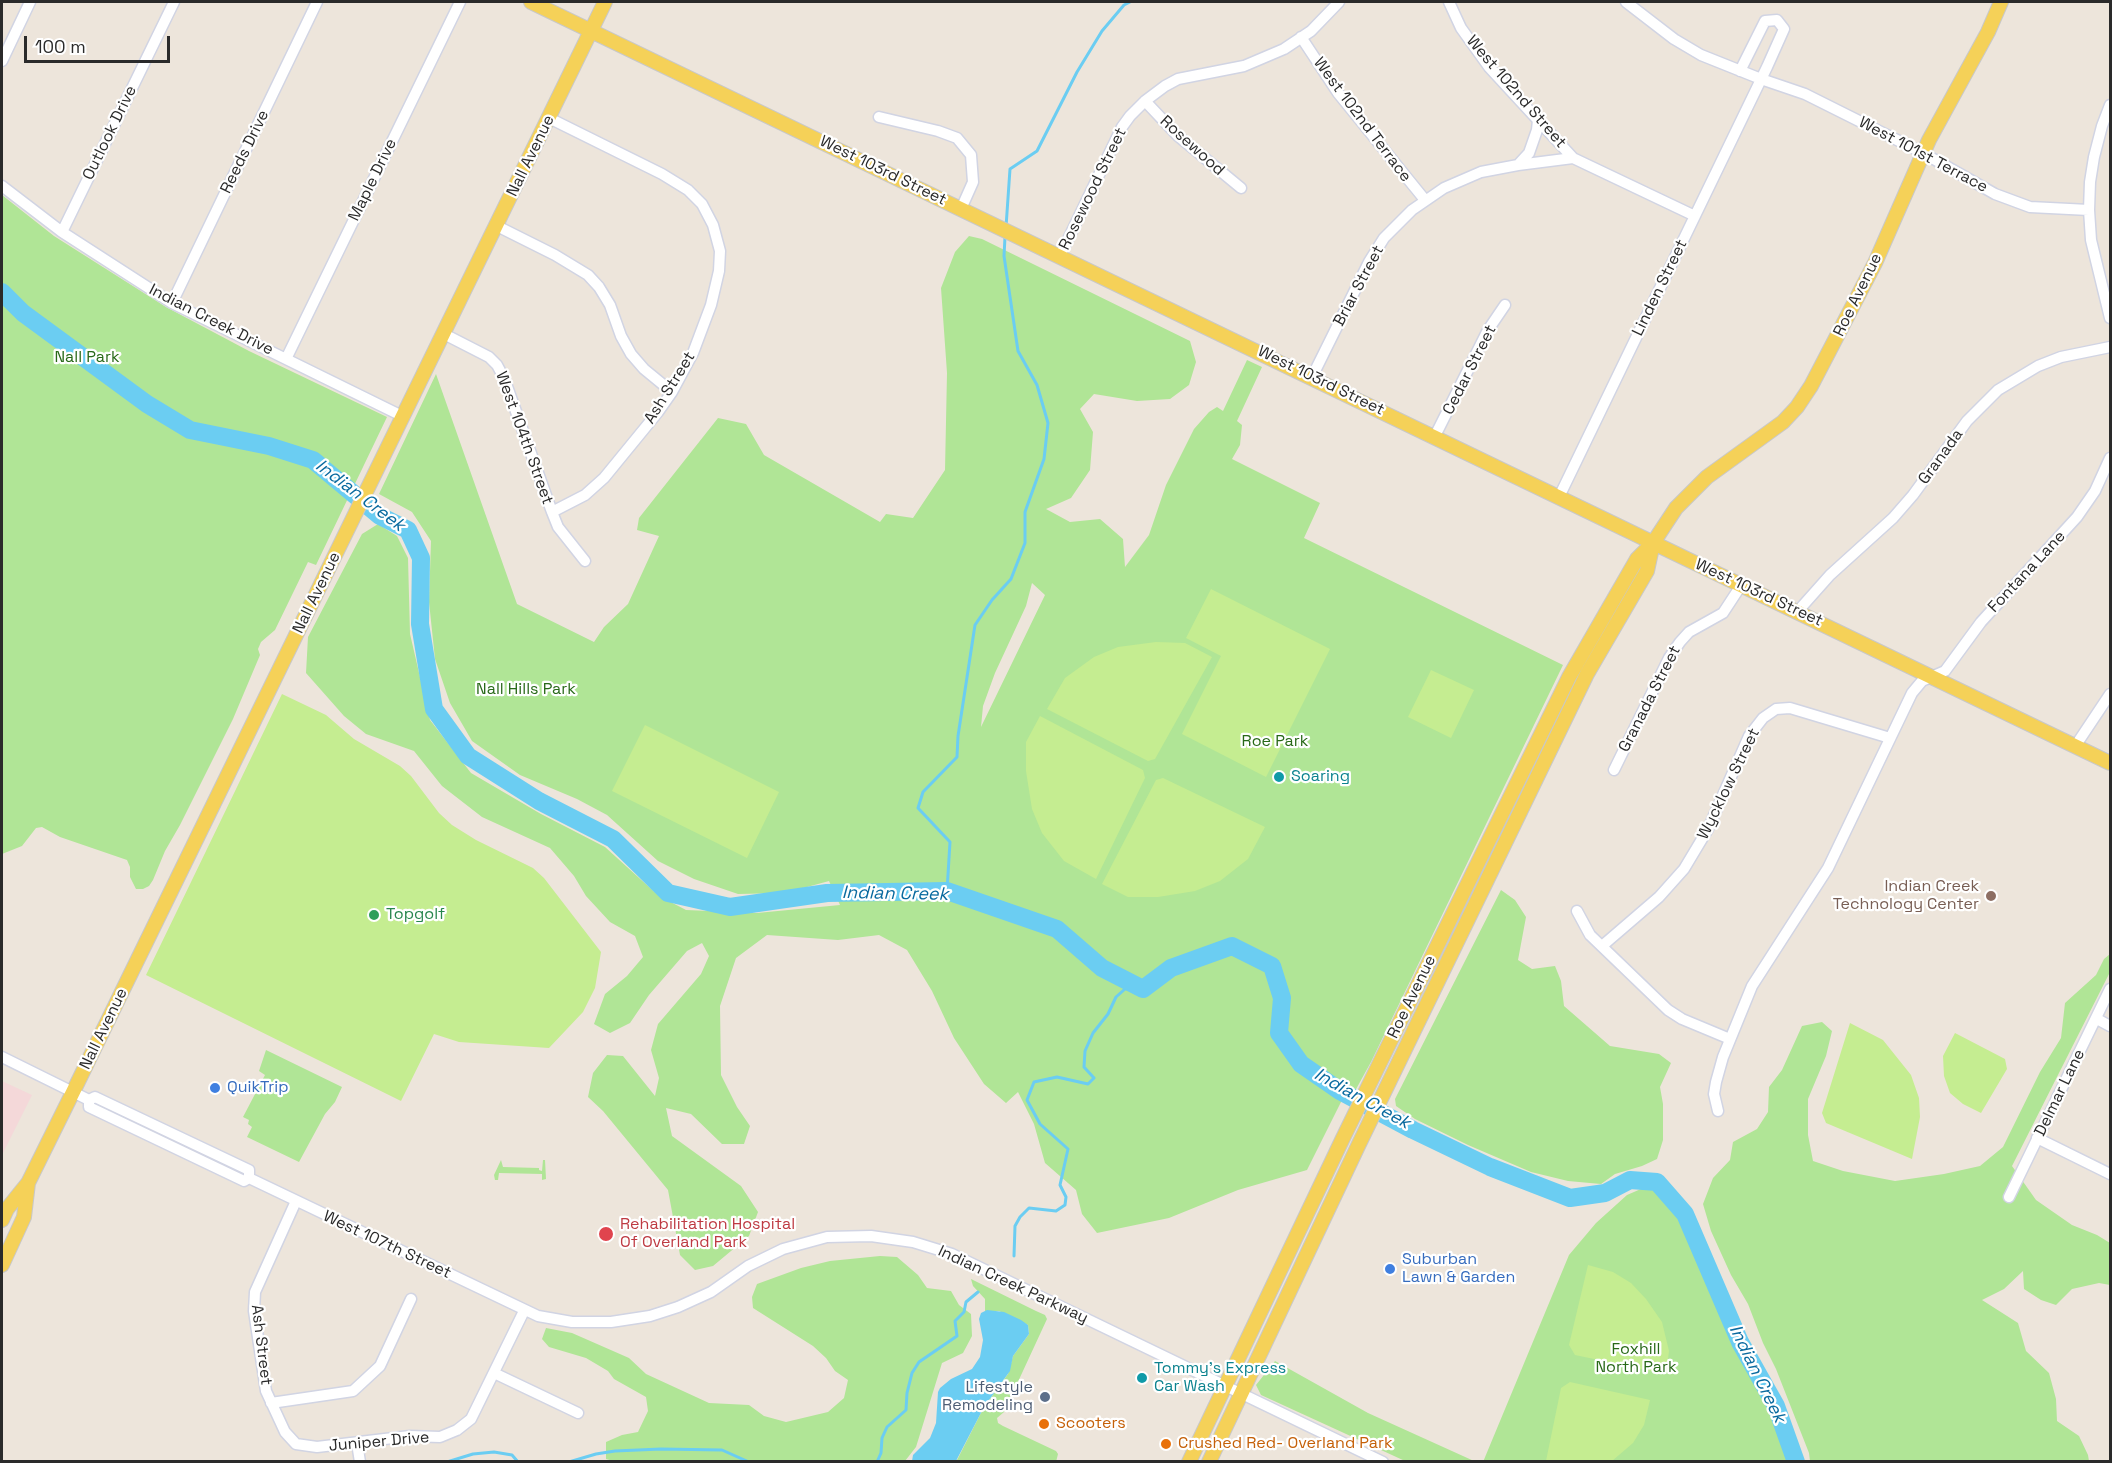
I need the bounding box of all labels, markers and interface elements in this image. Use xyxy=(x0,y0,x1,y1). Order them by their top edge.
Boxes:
scale bar xyxy=(27,24,172,62)
street label: West 102nd Street xyxy=(1462,32,1570,152)
text: 100 m xyxy=(35,35,86,58)
street label: West 102nd Terrace xyxy=(1309,54,1415,186)
street label: Outlook Drive xyxy=(79,83,141,183)
street label: Reeds Drive xyxy=(217,107,273,197)
street label: Nall Avenue xyxy=(503,112,559,200)
street label: Rosewood xyxy=(1156,112,1228,180)
street label: West 101st Terrace xyxy=(1855,113,1991,197)
street label: Rosewood Street xyxy=(1055,125,1131,253)
street label: West 103rd Street xyxy=(816,132,950,210)
street label: Maple Drive xyxy=(345,136,401,224)
street label: Linden Street xyxy=(1628,237,1692,339)
street label: Briar Street xyxy=(1330,242,1388,330)
street label: Roe Avenue xyxy=(1830,250,1886,340)
street label: Indian Creek Drive xyxy=(146,280,276,360)
street label: Cedar Street xyxy=(1439,322,1501,418)
street label: West 103rd Street xyxy=(1254,342,1388,420)
park label: Nall Park xyxy=(54,348,120,368)
street label: Ash Street xyxy=(640,348,700,428)
street label: West 104th Street xyxy=(491,369,557,507)
street label: Granada xyxy=(1914,426,1968,488)
water label: Indian Creek xyxy=(311,455,409,537)
street label: Fontana Lane xyxy=(1984,527,2070,617)
street label: Nall Avenue xyxy=(289,549,345,637)
street label: West 103rd Street xyxy=(1692,555,1826,631)
street label: Granada Street xyxy=(1615,643,1685,755)
park label: Nall Hills Park xyxy=(476,680,576,700)
street label: Wycklow Street xyxy=(1694,725,1764,843)
park label: Roe Park xyxy=(1242,732,1308,752)
place label: Soaring xyxy=(1291,767,1350,787)
marker: Soaring xyxy=(1272,770,1286,784)
place label: Indian Creek Technology Center xyxy=(1833,877,1979,915)
water label: Indian Creek xyxy=(842,882,948,906)
marker: Indian Creek Technology Center xyxy=(1984,889,1998,903)
place label: Topgolf xyxy=(386,905,445,925)
marker: Topgolf xyxy=(367,908,381,922)
street label: Roe Avenue xyxy=(1384,952,1440,1042)
street label: Nall Avenue xyxy=(76,985,132,1073)
street label: Delmar Lane xyxy=(2031,1046,2089,1140)
water label: Indian Creek xyxy=(1310,1064,1414,1134)
place label: QuikTrip xyxy=(227,1078,288,1098)
marker: QuikTrip xyxy=(208,1081,222,1095)
street label: West 107th Street xyxy=(320,1207,454,1283)
place label: Rehabilitation Hospital Of Overland Park xyxy=(620,1215,795,1253)
marker: Rehabilitation Hospital Of Overland Park xyxy=(597,1225,615,1243)
street label: Indian Creek Parkway xyxy=(935,1242,1091,1328)
place label: Suburban Lawn & Garden xyxy=(1402,1250,1515,1288)
marker: Suburban Lawn & Garden xyxy=(1383,1262,1397,1276)
street label: Ash Street xyxy=(247,1303,275,1387)
water label: Indian Creek xyxy=(1724,1321,1790,1427)
park label: Foxhill North Park xyxy=(1595,1340,1677,1378)
place label: Tommy's Express Car Wash xyxy=(1154,1359,1286,1397)
marker: Tommy's Express Car Wash xyxy=(1135,1371,1149,1385)
place label: Lifestyle Remodeling xyxy=(942,1378,1033,1416)
marker: Lifestyle Remodeling xyxy=(1038,1390,1052,1404)
place label: Scooters xyxy=(1056,1414,1126,1434)
marker: Scooters xyxy=(1037,1417,1051,1431)
street label: Juniper Drive xyxy=(328,1428,430,1456)
place label: Crushed Red- Overland Park xyxy=(1178,1434,1393,1454)
marker: Crushed Red- Overland Park xyxy=(1159,1437,1173,1451)

